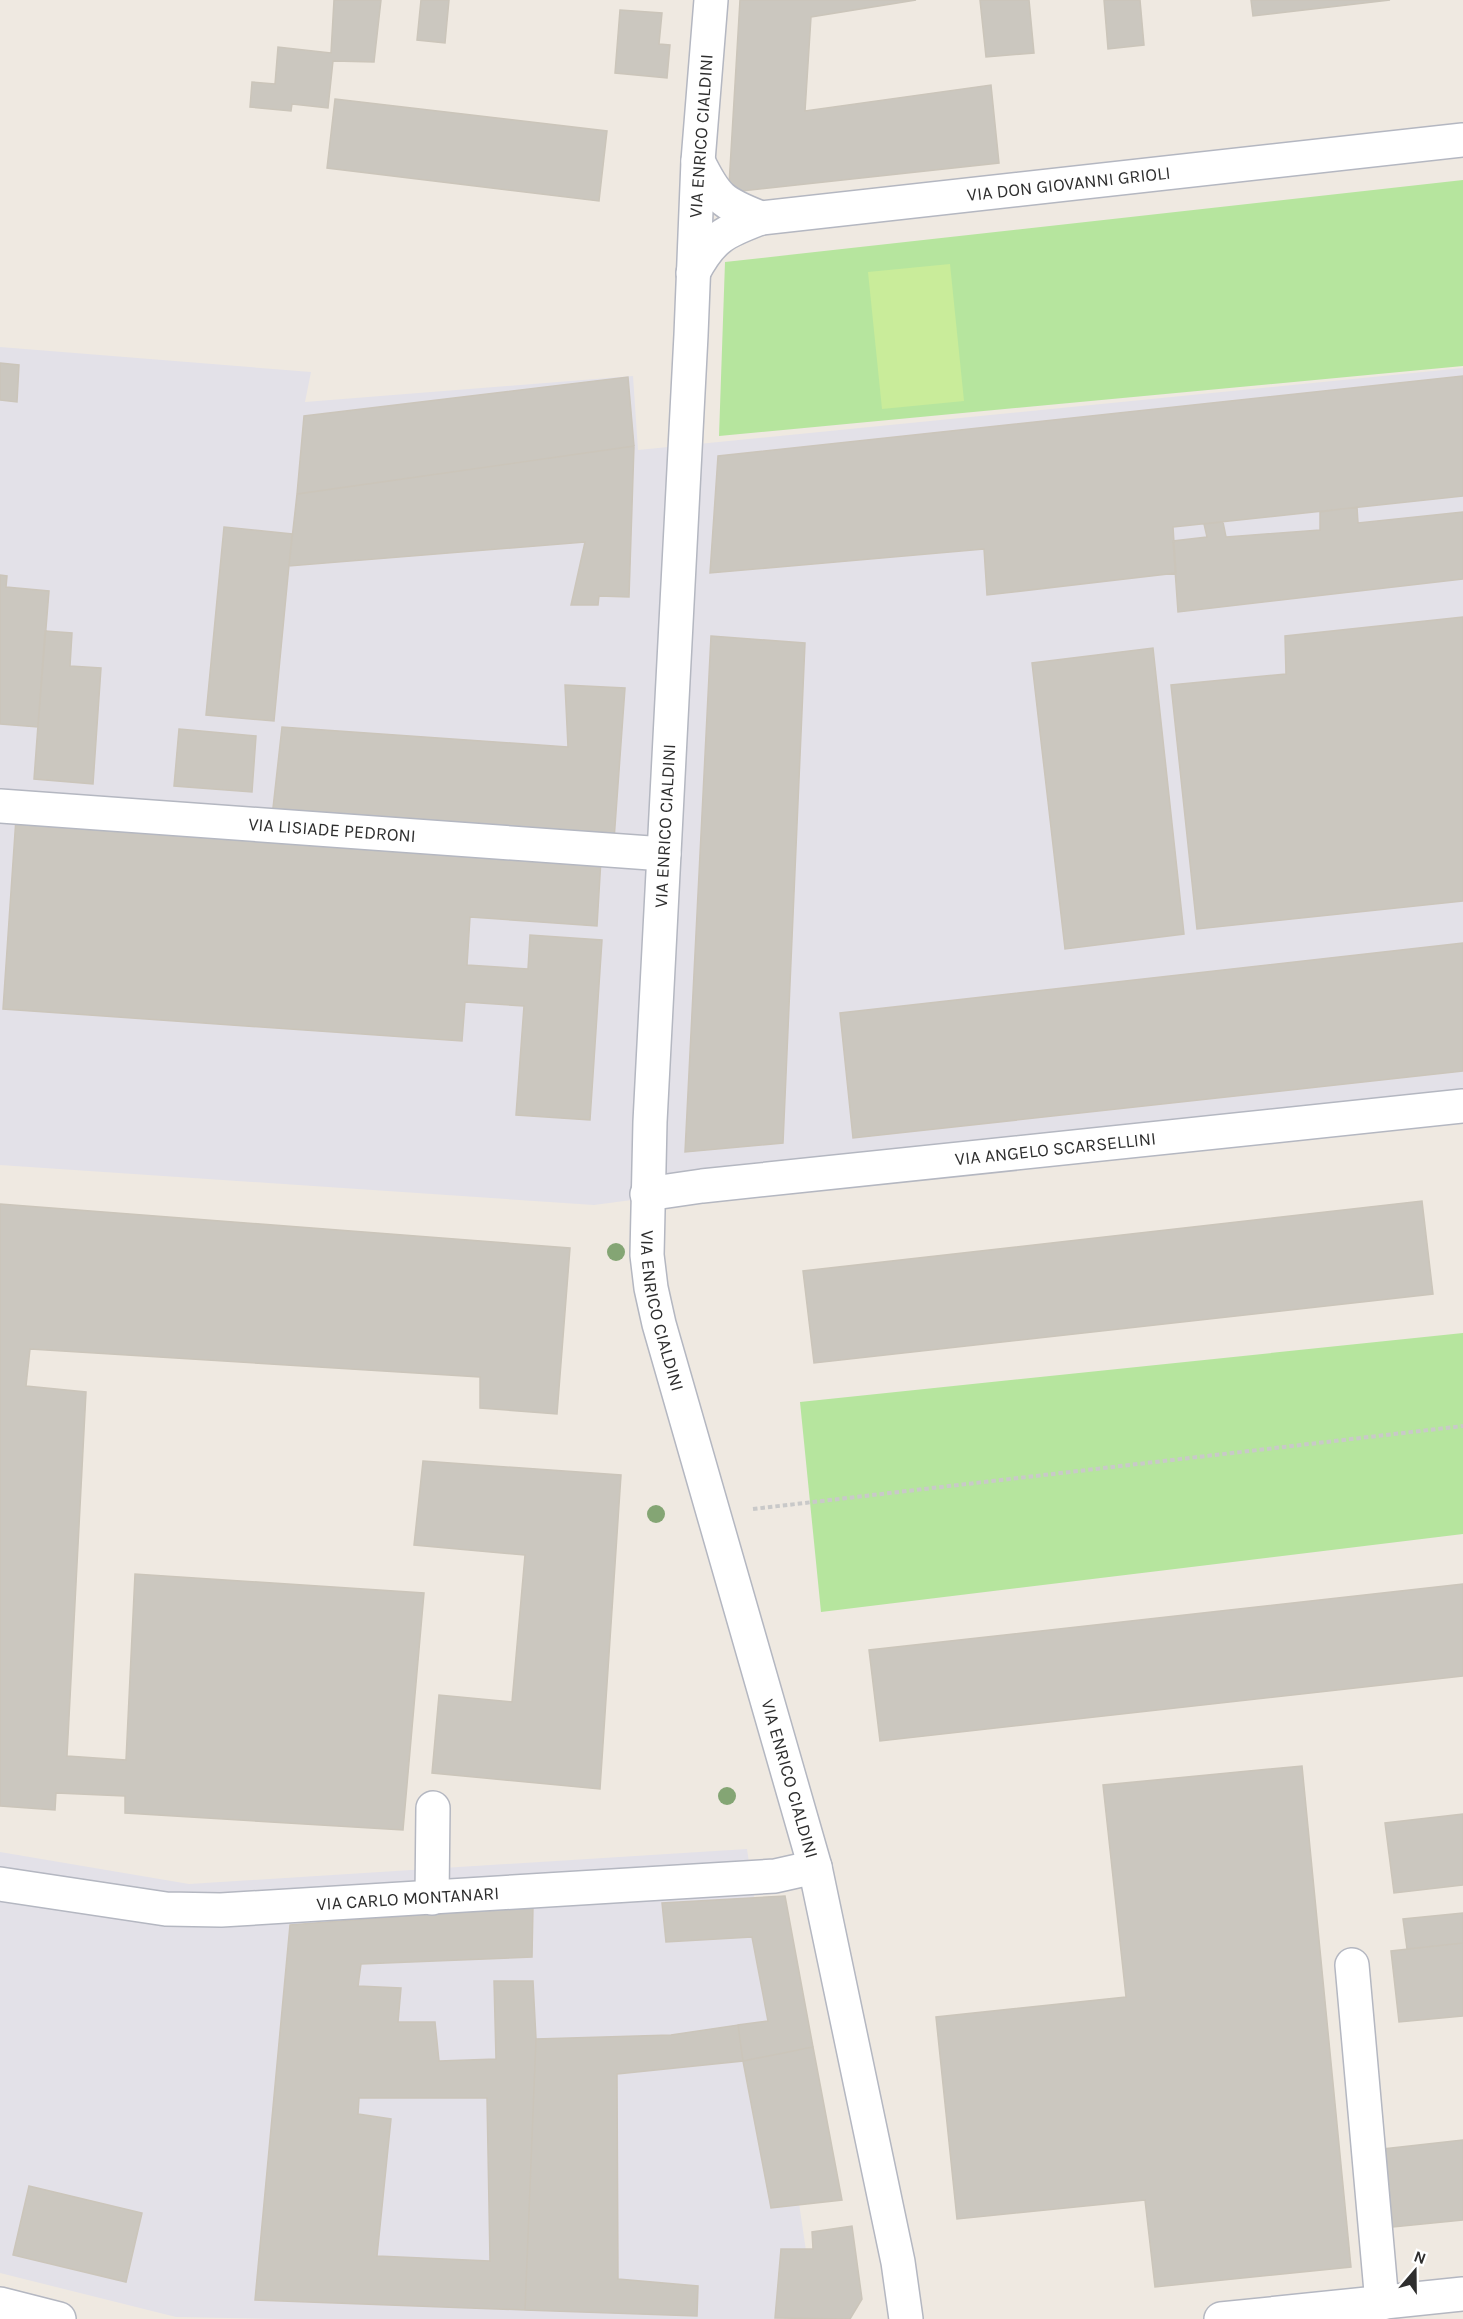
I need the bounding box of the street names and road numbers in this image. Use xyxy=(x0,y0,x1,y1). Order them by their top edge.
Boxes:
street label: VIA ENRICO CIALDINI xyxy=(684,53,718,219)
street label: VIA DON GIOVANNI GRIOLI xyxy=(966,162,1172,206)
street label: VIA ENRICO CIALDINI xyxy=(650,743,680,909)
street label: VIA LISIADE PEDRONI xyxy=(248,813,417,847)
street label: VIA ANGELO SCARSELLINI xyxy=(954,1127,1157,1170)
street label: VIA ENRICO CIALDINI xyxy=(636,1230,689,1394)
street label: VIA ENRICO CIALDINI xyxy=(756,1697,823,1861)
street label: VIA CARLO MONTANARI xyxy=(316,1882,500,1915)

